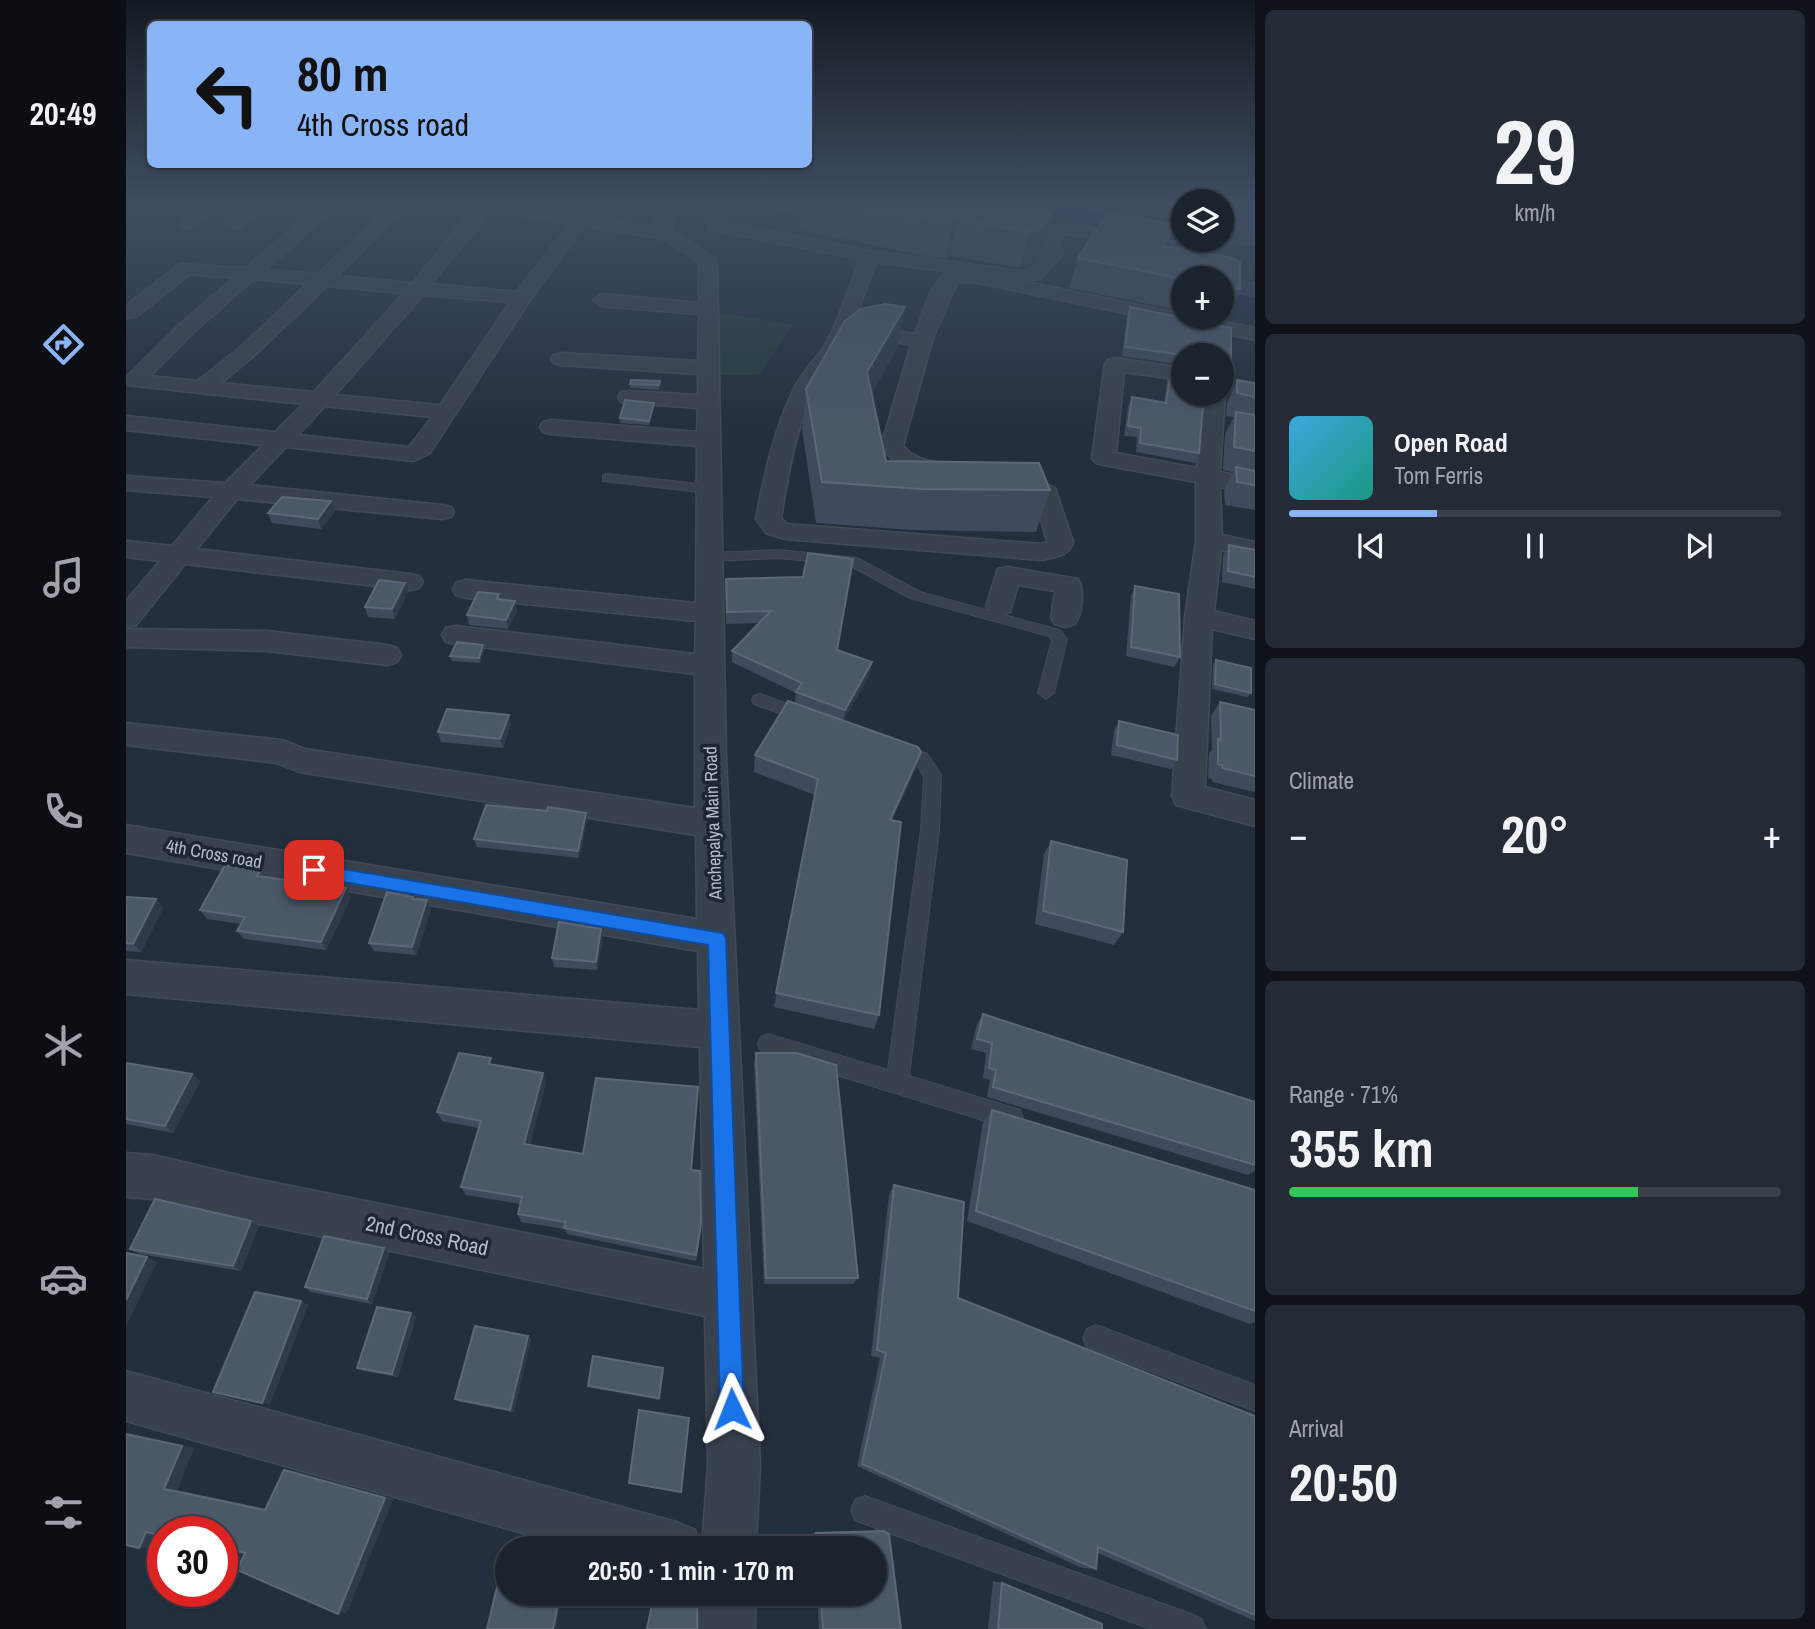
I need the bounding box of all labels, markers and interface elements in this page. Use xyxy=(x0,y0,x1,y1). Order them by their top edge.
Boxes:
text: 80 m xyxy=(297,40,389,106)
icon: left xyxy=(182,49,273,140)
text: 29 xyxy=(1494,90,1577,212)
text: 20:49 xyxy=(29,92,97,135)
text: 4th Cross road xyxy=(297,103,469,146)
map controls xyxy=(1171,189,1234,406)
button: layers xyxy=(1171,189,1234,252)
text: km/h xyxy=(1515,197,1555,228)
button: + xyxy=(1171,266,1234,329)
icon: directions xyxy=(39,320,88,369)
button: − xyxy=(1171,343,1234,406)
text: Open Road xyxy=(1394,425,1508,460)
text: Tom Ferris xyxy=(1394,460,1483,491)
icon: previous xyxy=(1352,527,1390,565)
icon: pause xyxy=(1516,527,1554,565)
icon: next xyxy=(1680,527,1718,565)
icon: music xyxy=(39,553,88,602)
street label: Anchepalya Main Road xyxy=(697,746,728,901)
text: Climate xyxy=(1289,765,1354,796)
icon: phone xyxy=(39,787,88,836)
text: 20° xyxy=(1501,799,1569,869)
text: − xyxy=(1289,809,1307,860)
text: + xyxy=(1763,809,1781,860)
street label: 4th Cross road xyxy=(164,833,264,874)
pin xyxy=(284,840,344,900)
icon: arrive xyxy=(295,851,333,889)
icon: climate xyxy=(39,1021,88,1070)
text: Range · 71% xyxy=(1289,1079,1398,1110)
text: 355 km xyxy=(1289,1113,1434,1183)
street label: 2nd Cross Road xyxy=(363,1208,491,1263)
icon: car xyxy=(39,1254,88,1303)
position arrow xyxy=(695,1372,769,1446)
text: Arrival xyxy=(1289,1413,1344,1444)
text: 20:50 xyxy=(1289,1447,1398,1517)
icon: filters xyxy=(39,1488,88,1537)
speed limit sign: 30 xyxy=(147,1516,238,1607)
text: 20:50 · 1 min · 170 m xyxy=(588,1553,794,1588)

